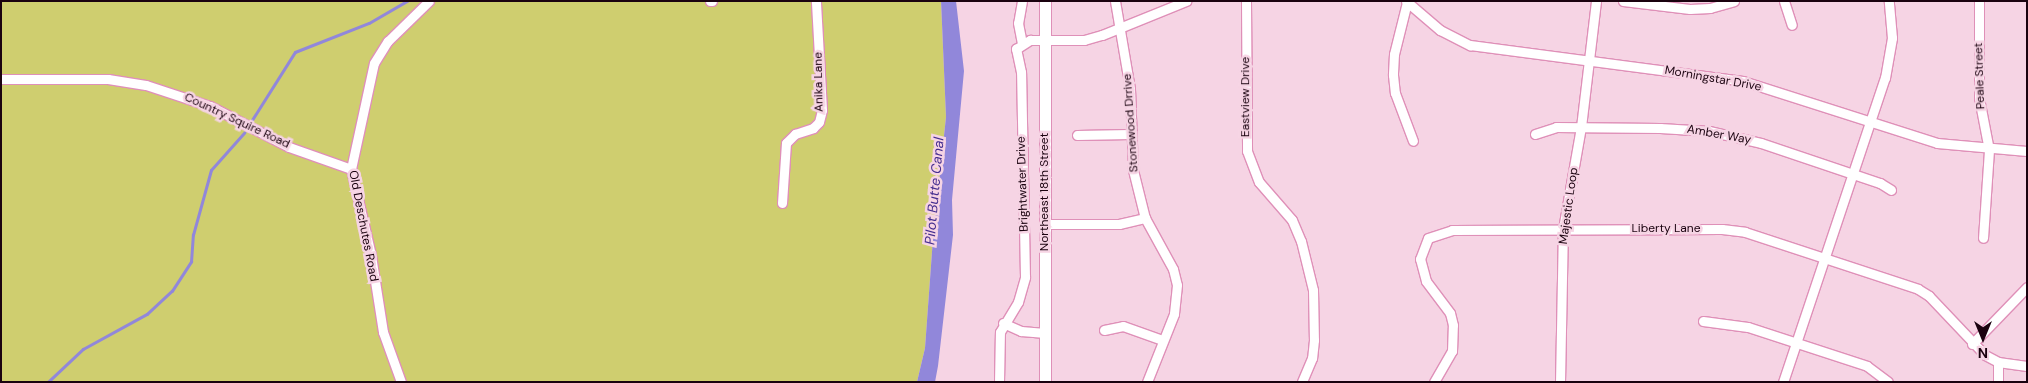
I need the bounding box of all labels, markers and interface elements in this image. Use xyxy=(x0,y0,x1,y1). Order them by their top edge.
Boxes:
street label: Peale Street xyxy=(1972,42,1988,110)
street label: Anika Lane xyxy=(811,52,827,112)
street label: Eastview Drive xyxy=(1239,57,1253,137)
street label: Morningstar Drive xyxy=(1663,63,1763,95)
street label: Stonewood Drrive xyxy=(1120,73,1142,173)
street label: Country Squire Road xyxy=(182,90,292,152)
street label: Amber Way xyxy=(1686,122,1752,148)
street label: Northeast 18th Street xyxy=(1038,133,1052,251)
street label: Brightwater Drive xyxy=(1014,136,1032,232)
water label: Pilot Butte Canal xyxy=(921,137,947,245)
street label: Majestic Loop xyxy=(1556,167,1582,245)
street label: Old Deschutes Road xyxy=(345,169,381,283)
street label: Liberty Lane xyxy=(1631,222,1701,236)
north arrow xyxy=(1958,313,2008,363)
text: N xyxy=(1978,344,1988,362)

